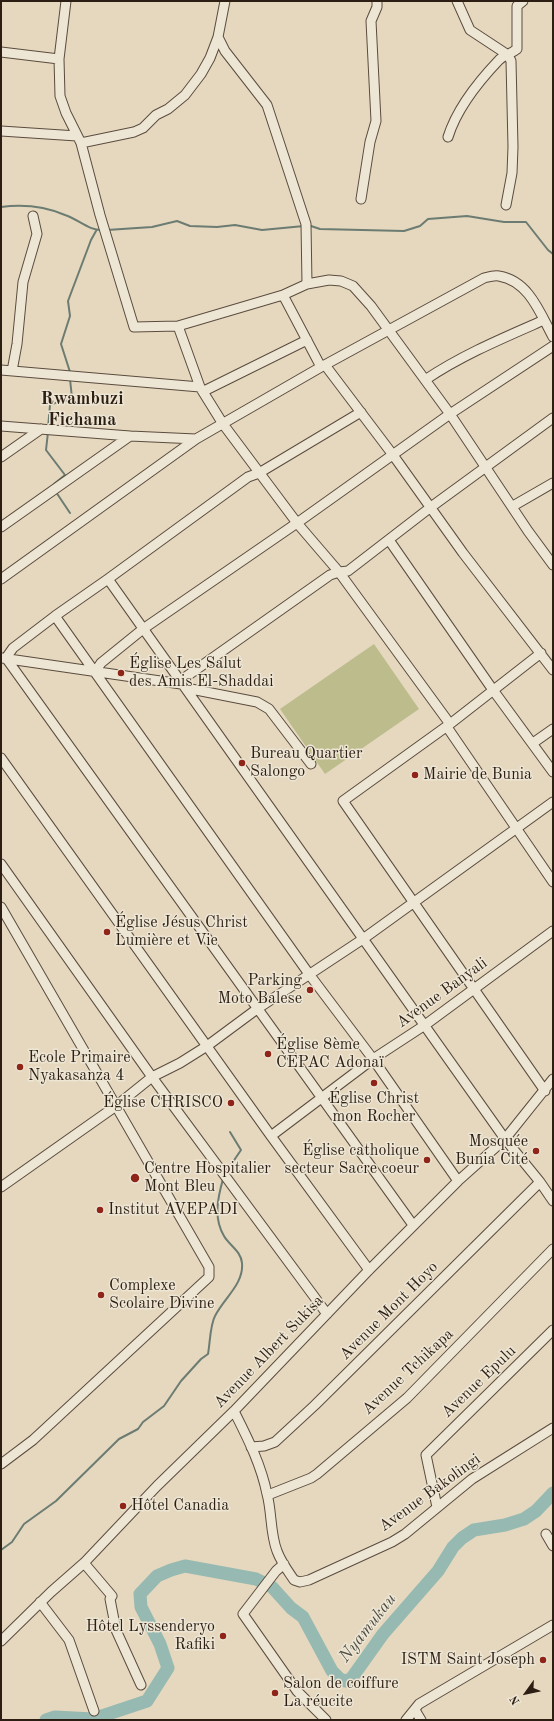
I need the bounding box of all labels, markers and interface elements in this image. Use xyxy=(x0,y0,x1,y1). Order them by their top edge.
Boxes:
district label: Rwambuzi Fichama xyxy=(41,388,123,430)
place label: Église Les Salut des Amis El-Shaddai xyxy=(129,654,274,692)
marker: Église Les Salut des Amis El-Shaddai xyxy=(116,668,126,678)
place label: Bureau Quartier Salongo xyxy=(250,744,362,782)
marker: Bureau Quartier Salongo xyxy=(237,758,247,768)
place label: Mairie de Bunia xyxy=(423,765,532,785)
marker: Mairie de Bunia xyxy=(410,770,420,780)
place label: Église Jésus Christ Lumière et Vie xyxy=(115,913,248,951)
marker: Église Jésus Christ Lumière et Vie xyxy=(102,927,112,937)
street label: Avenue Banyali xyxy=(393,954,491,1032)
place label: Parking Moto Balese xyxy=(218,971,302,1009)
marker: Parking Moto Balese xyxy=(305,985,315,995)
place label: Église 8ème CEPAC Adonaï xyxy=(276,1035,384,1073)
place label: Ecole Primaire Nyakasanza 4 xyxy=(28,1048,131,1086)
marker: Église 8ème CEPAC Adonaï xyxy=(263,1049,273,1059)
marker: Ecole Primaire Nyakasanza 4 xyxy=(15,1062,25,1072)
marker: Église Christ mon Rocher xyxy=(369,1078,379,1088)
place label: Église Christ mon Rocher xyxy=(329,1089,419,1127)
place label: Église CHRISCO xyxy=(103,1093,223,1113)
marker: Église CHRISCO xyxy=(226,1098,236,1108)
place label: Mosquée Bunia Cité xyxy=(455,1132,528,1170)
place label: Église catholique secteur Sacre coeur xyxy=(285,1141,419,1179)
marker: Mosquée Bunia Cité xyxy=(531,1146,541,1156)
marker: Église catholique secteur Sacre coeur xyxy=(422,1155,432,1165)
place label: Centre Hospitalier Mont Bleu xyxy=(144,1159,271,1197)
marker: Centre Hospitalier Mont Bleu xyxy=(129,1172,141,1184)
place label: Institut AVEPADI xyxy=(108,1200,238,1220)
marker: Institut AVEPADI xyxy=(95,1205,105,1215)
street label: Avenue Mont Hoyo xyxy=(336,1258,442,1364)
place label: Complexe Scolaire Divine xyxy=(109,1276,214,1314)
marker: Complexe Scolaire Divine xyxy=(96,1290,106,1300)
street label: Avenue Albert Sukisa xyxy=(210,1291,328,1413)
street label: Avenue Tchikapa xyxy=(358,1325,458,1419)
street label: Avenue Epulu xyxy=(438,1342,520,1422)
street label: Avenue Bakolingi xyxy=(376,1450,484,1536)
place label: Hôtel Canadia xyxy=(131,1496,229,1516)
marker: Hôtel Canadia xyxy=(118,1501,128,1511)
water label: Nyamukau xyxy=(335,1589,401,1667)
place label: Hôtel Lyssenderyo Rafiki xyxy=(86,1617,215,1655)
marker: Hôtel Lyssenderyo Rafiki xyxy=(218,1631,228,1641)
place label: ISTM Saint Joseph xyxy=(401,1650,535,1670)
marker: ISTM Saint Joseph xyxy=(538,1655,548,1665)
north arrow xyxy=(506,1673,546,1713)
place label: Salon de coiffure La réucite xyxy=(283,1674,399,1712)
marker: Salon de coiffure La réucite xyxy=(270,1688,280,1698)
text: N xyxy=(509,1693,522,1706)

